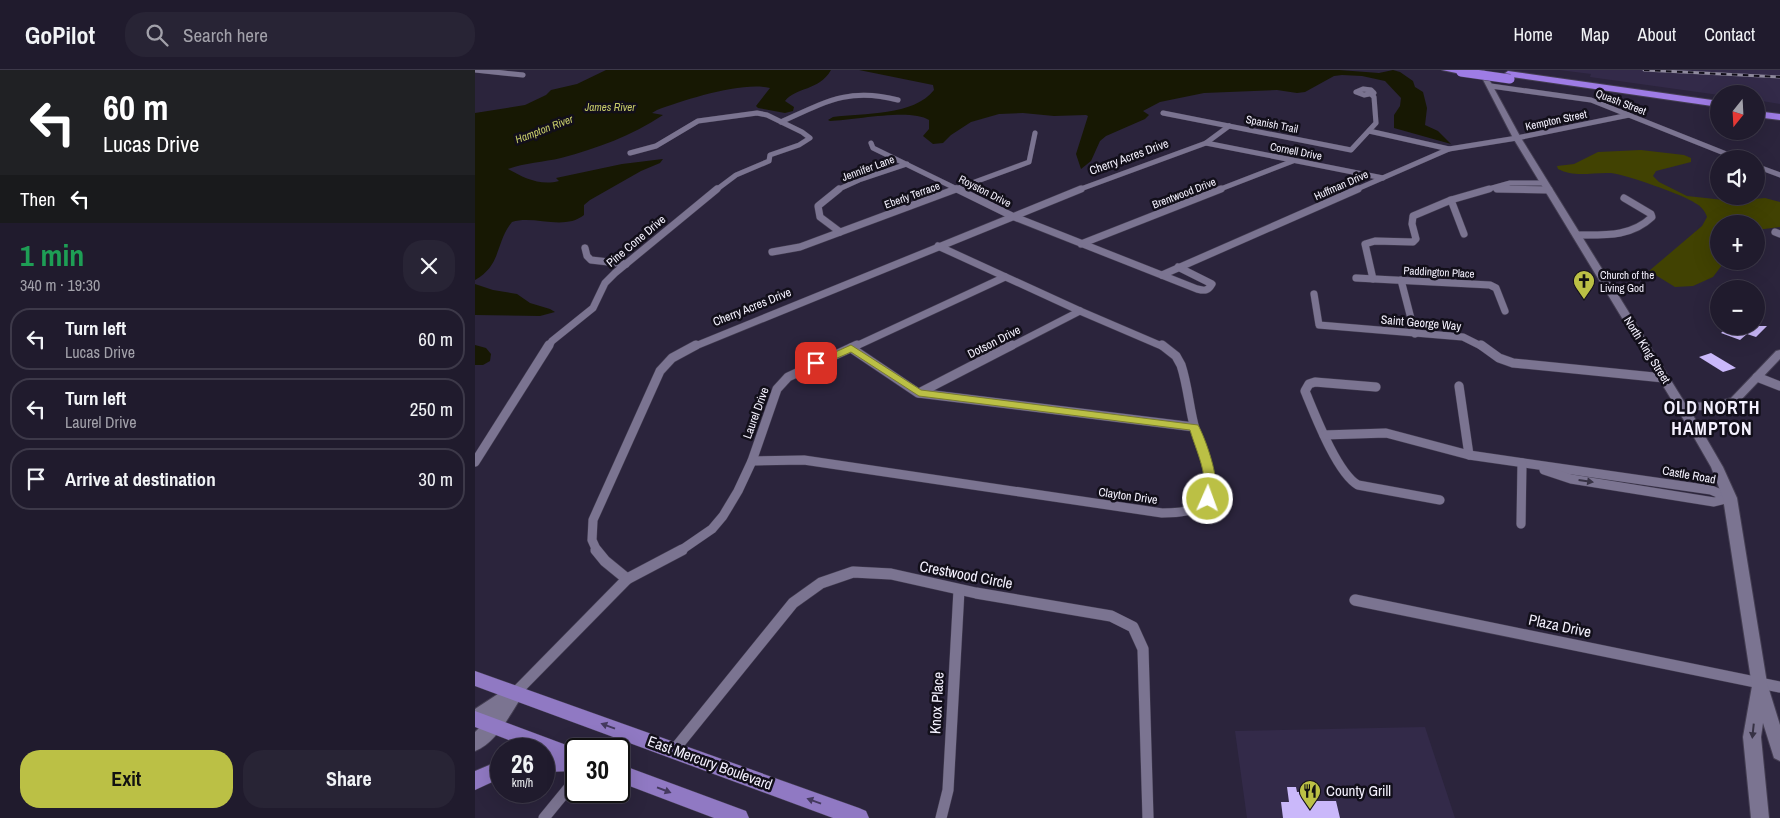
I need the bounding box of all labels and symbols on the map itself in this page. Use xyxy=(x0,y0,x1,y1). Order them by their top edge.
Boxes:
north arrow xyxy=(1710,85,1765,140)
street label: Quash Street xyxy=(1594,86,1649,118)
water label: James River xyxy=(584,100,636,114)
street label: Kempton Street xyxy=(1524,107,1589,133)
water label: Hampton River xyxy=(513,111,576,146)
street label: Spanish Trail xyxy=(1245,112,1299,136)
street label: Cherry Acres Drive xyxy=(1087,135,1171,179)
street label: Cornell Drive xyxy=(1269,139,1323,163)
street label: Jennifer Lane xyxy=(840,152,896,184)
street label: Huffman Drive xyxy=(1312,167,1370,203)
street label: Royston Drive xyxy=(956,172,1014,210)
street label: Brentwood Drive xyxy=(1150,174,1218,212)
street label: Eberly Terrace xyxy=(882,179,942,211)
street label: Pine Cone Drive xyxy=(603,211,669,271)
street label: Paddington Place xyxy=(1403,263,1475,281)
place label: Church of the Living God xyxy=(1600,268,1654,295)
church icon: Church of the Living God xyxy=(1572,269,1596,300)
street label: Cherry Acres Drive xyxy=(710,284,794,330)
street label: Saint George Way xyxy=(1380,312,1462,334)
street label: North King Street xyxy=(1620,314,1674,387)
street label: Dotson Drive xyxy=(965,322,1023,362)
pin xyxy=(795,342,837,384)
street label: Laurel Drive xyxy=(739,385,773,441)
district label: OLD NORTH HAMPTON xyxy=(1664,395,1760,441)
street label: Castle Road xyxy=(1661,462,1717,488)
position arrow xyxy=(1181,472,1233,524)
one-way arrow xyxy=(1578,477,1594,485)
street label: Clayton Drive xyxy=(1097,484,1159,508)
street label: Crestwood Circle xyxy=(918,555,1015,594)
street label: Plaza Drive xyxy=(1527,609,1594,642)
street label: Knox Place xyxy=(924,671,949,735)
one-way arrow xyxy=(601,722,616,729)
one-way arrow xyxy=(1749,723,1757,739)
street label: East Mercury Boulevard xyxy=(645,730,775,795)
speed limit sign: 30 xyxy=(565,738,630,803)
restaurant icon: County Grill xyxy=(1298,779,1322,810)
place label: County Grill xyxy=(1326,780,1391,801)
one-way arrow xyxy=(657,787,672,794)
one-way arrow xyxy=(806,797,821,804)

